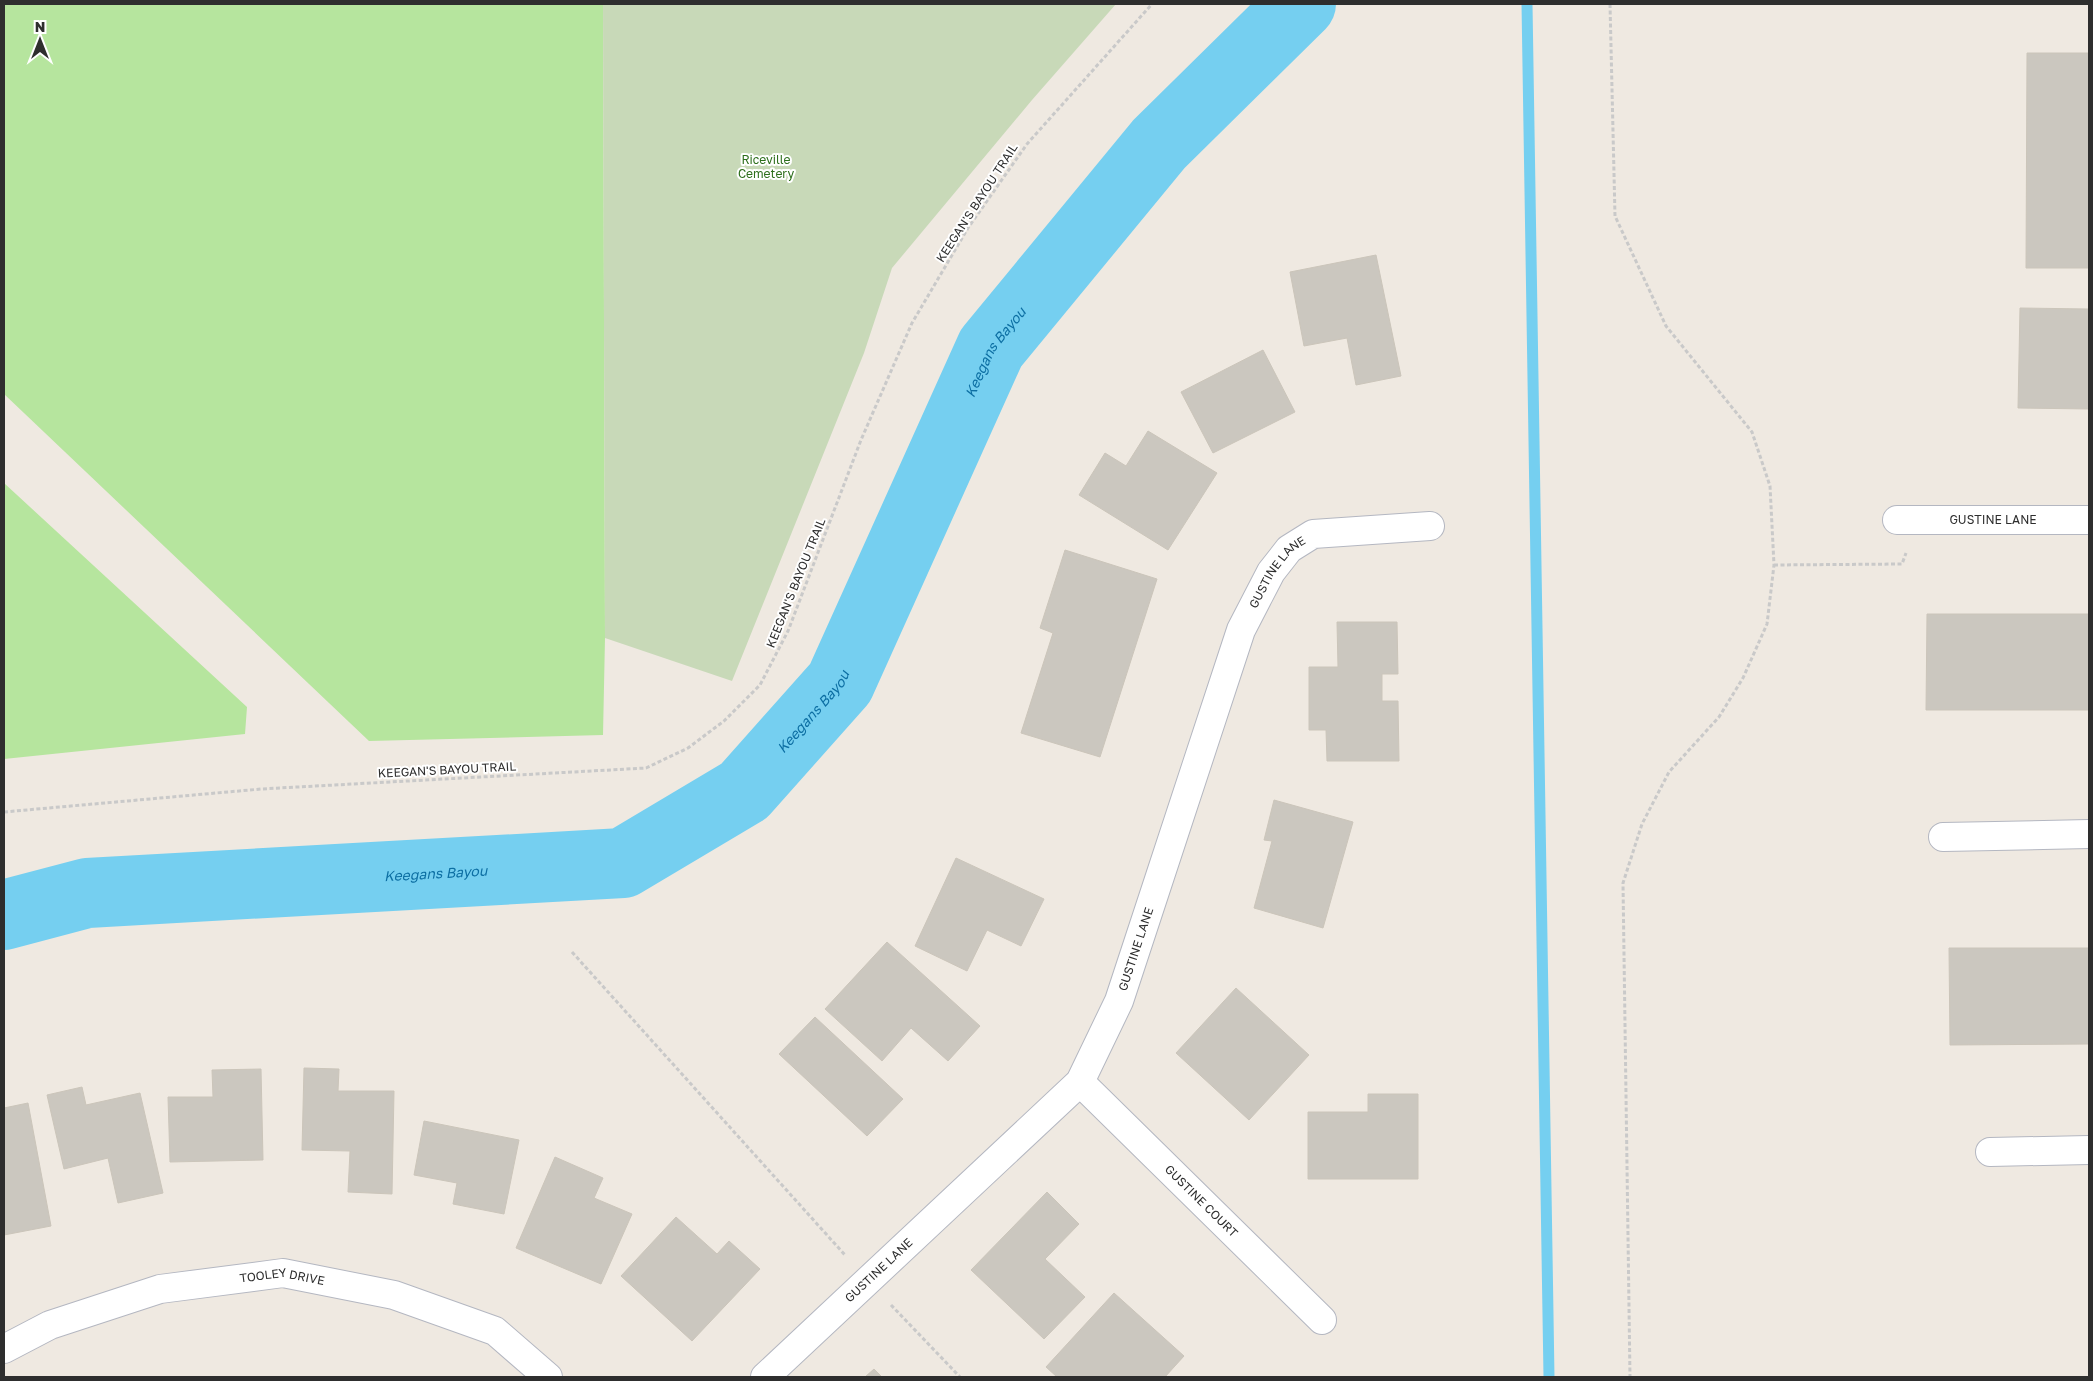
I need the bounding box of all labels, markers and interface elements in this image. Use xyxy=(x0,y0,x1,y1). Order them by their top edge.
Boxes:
north arrow xyxy=(15,15,65,65)
text: N xyxy=(35,18,45,35)
street label: KEEGAN'S BAYOU TRAIL xyxy=(933,140,1021,265)
park label: Riceville Cemetery xyxy=(738,152,794,181)
water label: Keegans Bayou xyxy=(961,302,1030,400)
street label: GUSTINE LANE xyxy=(1949,512,2037,527)
street label: KEEGAN'S BAYOU TRAIL xyxy=(763,516,828,650)
street label: GUSTINE LANE xyxy=(1246,533,1308,611)
water label: Keegans Bayou xyxy=(773,666,853,756)
street label: KEEGAN'S BAYOU TRAIL xyxy=(377,758,517,781)
water label: Keegans Bayou xyxy=(384,862,489,884)
street label: GUSTINE LANE xyxy=(1115,905,1156,993)
street label: GUSTINE COURT xyxy=(1162,1162,1242,1241)
street label: GUSTINE LANE xyxy=(842,1235,915,1305)
street label: TOOLEY DRIVE xyxy=(239,1265,326,1288)

